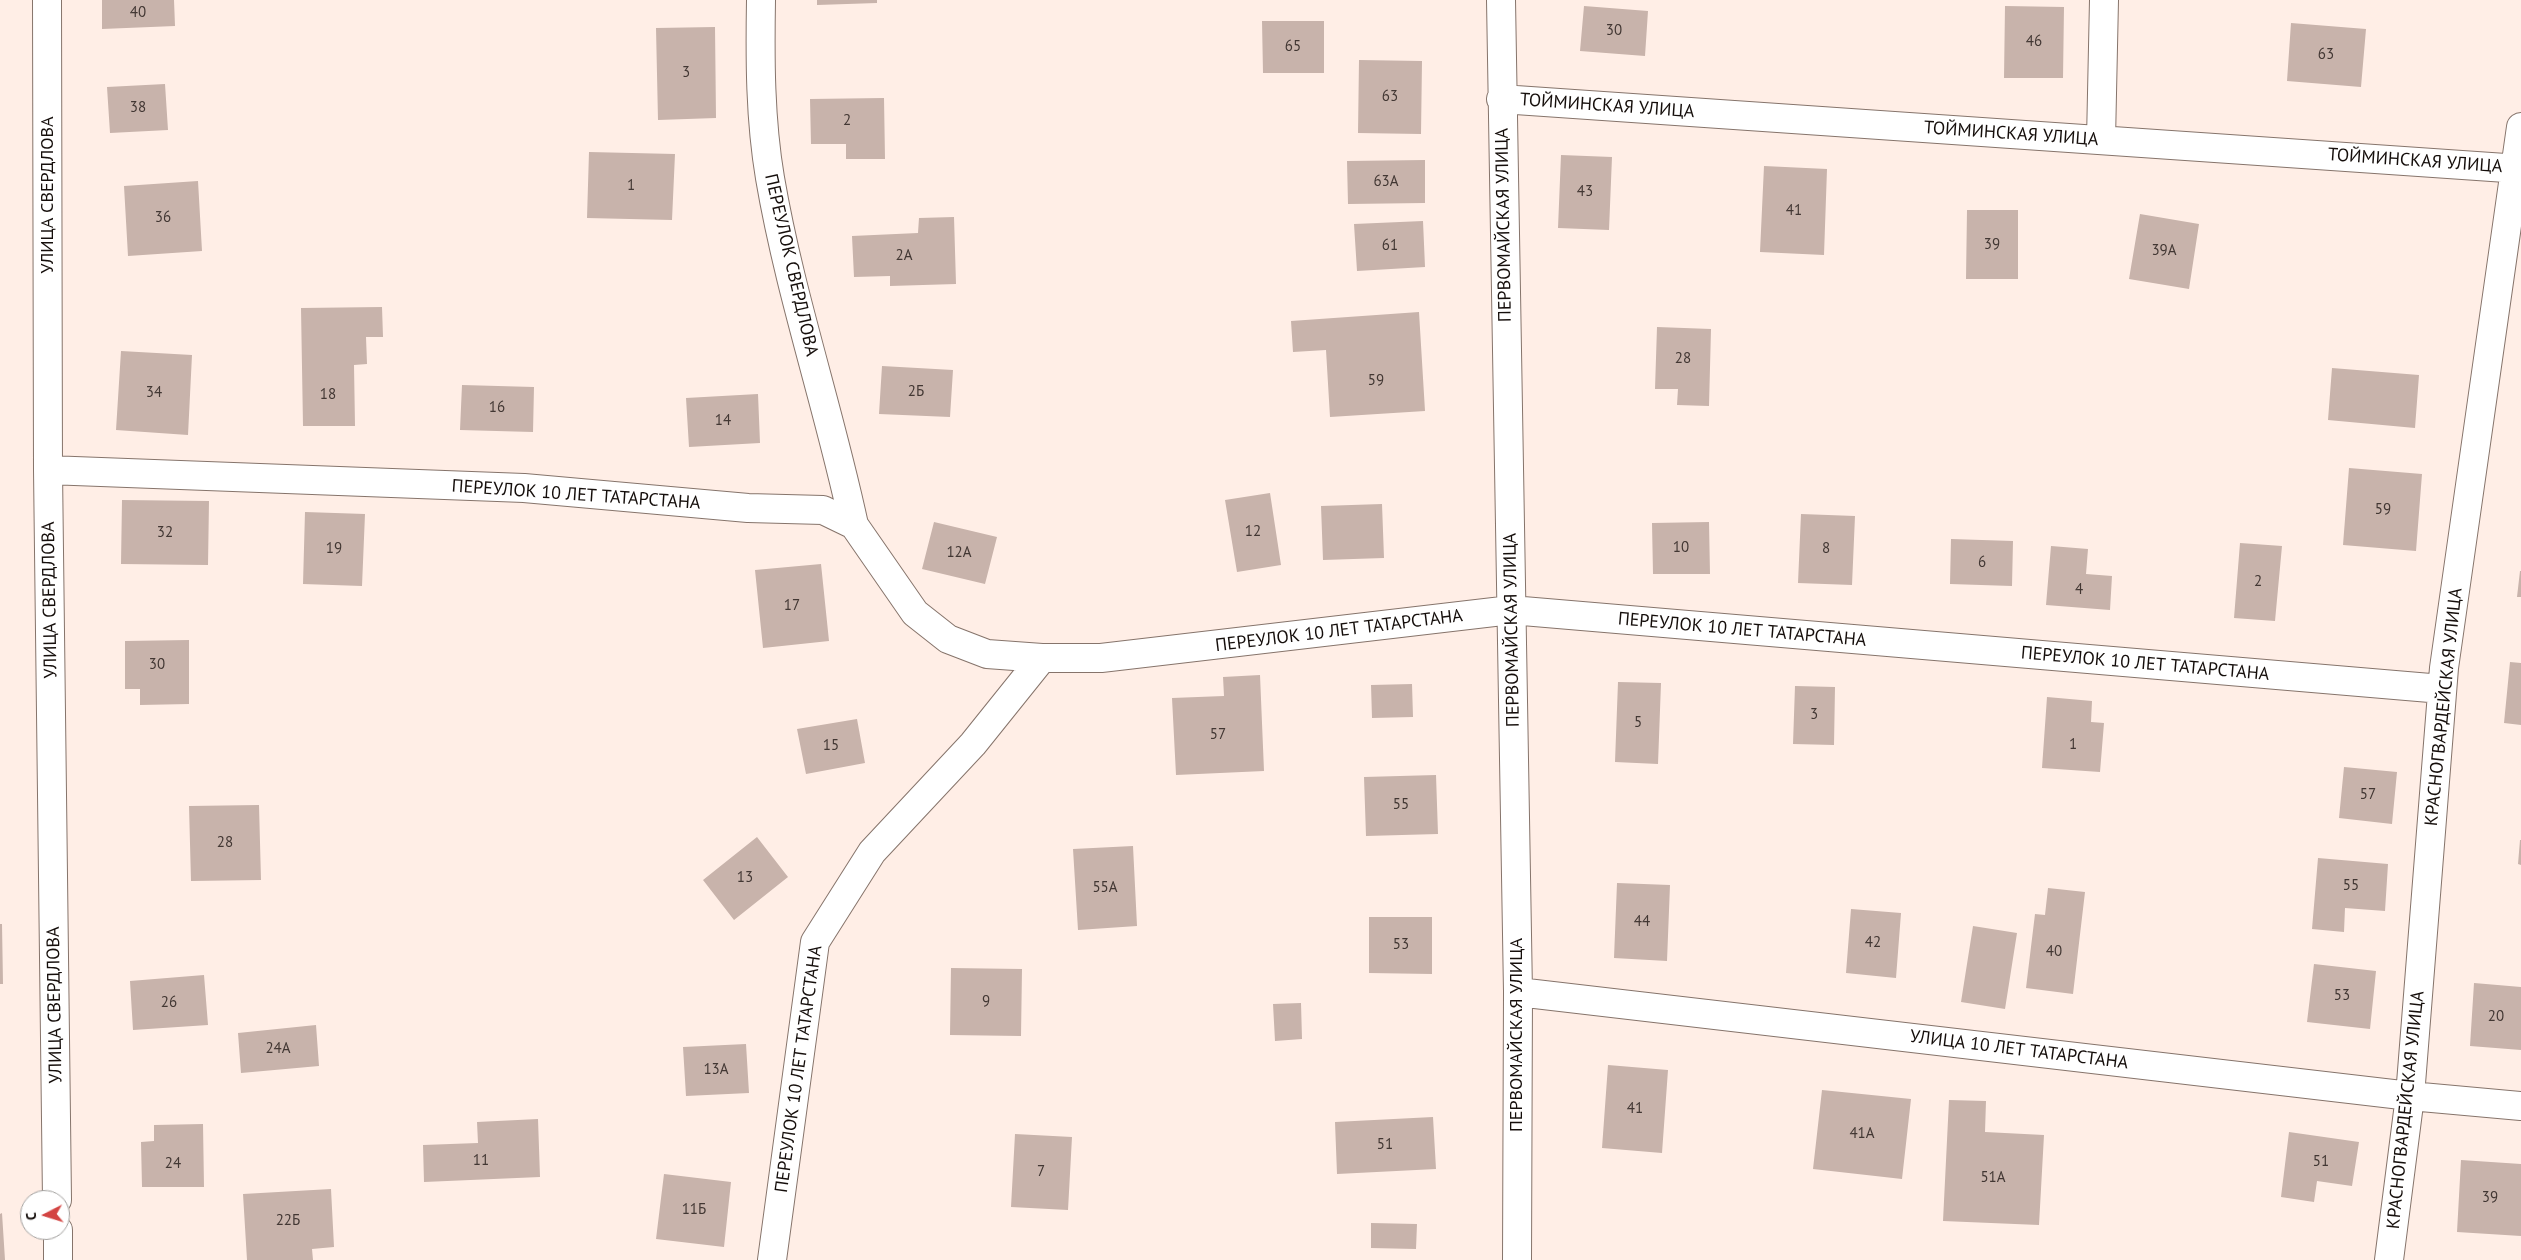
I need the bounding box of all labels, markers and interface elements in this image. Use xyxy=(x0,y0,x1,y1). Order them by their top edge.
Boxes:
house number: 40 xyxy=(130,4,146,22)
house number: 30 xyxy=(1606,22,1622,40)
house number: 46 xyxy=(2026,33,2042,51)
house number: 65 xyxy=(1285,38,1301,56)
house number: 63 xyxy=(2318,46,2334,64)
house number: 3 xyxy=(682,64,690,82)
house number: 63 xyxy=(1382,88,1398,106)
street label: ТОЙМИНСКАЯ УЛИЦА xyxy=(1519,89,1695,123)
house number: 38 xyxy=(130,99,146,117)
house number: 2 xyxy=(843,112,851,130)
street label: УЛИЦА СВЕРДЛОВА xyxy=(37,117,59,273)
street label: ТОЙМИНСКАЯ УЛИЦА xyxy=(1923,117,2099,151)
street label: ПЕРВОМАЙСКАЯ УЛИЦА xyxy=(1492,128,1516,322)
street label: ТОЙМИНСКАЯ УЛИЦА xyxy=(2327,144,2503,178)
street label: ПЕРЕУЛОК СВЕРДЛОВА xyxy=(760,172,822,358)
house number: 63А xyxy=(1373,173,1399,191)
house number: 1 xyxy=(627,177,635,195)
house number: 43 xyxy=(1577,183,1593,201)
house number: 41 xyxy=(1786,202,1802,220)
house number: 36 xyxy=(155,209,171,227)
house number: 39 xyxy=(1984,236,2000,254)
house number: 61 xyxy=(1382,237,1398,255)
house number: 39А xyxy=(2151,242,2177,260)
house number: 2А xyxy=(896,247,912,265)
house number: 28 xyxy=(1675,350,1691,368)
house number: 59 xyxy=(1368,372,1384,390)
house number: 2Б xyxy=(908,383,924,401)
house number: 34 xyxy=(146,384,162,402)
house number: 18 xyxy=(320,386,336,404)
house number: 16 xyxy=(489,399,505,417)
house number: 14 xyxy=(715,412,731,430)
street label: ПЕРЕУЛОК 10 ЛЕТ ТАТАРСТАНА xyxy=(451,476,701,514)
house number: 59 xyxy=(2375,501,2391,519)
street label: УЛИЦА СВЕРДЛОВА xyxy=(38,521,62,679)
house number: 12 xyxy=(1245,523,1261,541)
house number: 32 xyxy=(157,524,173,542)
street label: ПЕРВОМАЙСКАЯ УЛИЦА xyxy=(1500,533,1524,727)
house number: 10 xyxy=(1673,539,1689,557)
house number: 19 xyxy=(326,540,342,558)
house number: 8 xyxy=(1822,540,1830,558)
house number: 12А xyxy=(946,544,972,562)
house number: 6 xyxy=(1978,554,1986,572)
house number: 2 xyxy=(2254,573,2262,591)
house number: 4 xyxy=(2075,581,2083,599)
street label: КРАСНОГВАРДЕЙСКАЯ УЛИЦА xyxy=(2421,587,2467,827)
house number: 17 xyxy=(784,597,800,615)
street label: ПЕРЕУЛОК 10 ЛЕТ ТАТАРСТАНА xyxy=(1214,605,1464,657)
street label: ПЕРЕУЛОК 10 ЛЕТ ТАТАРСТАНА xyxy=(1617,608,1867,652)
street label: ПЕРЕУЛОК 10 ЛЕТ ТАТАРСТАНА xyxy=(2020,642,2270,686)
house number: 30 xyxy=(149,656,165,674)
house number: 3 xyxy=(1810,706,1818,724)
house number: 5 xyxy=(1634,714,1642,732)
house number: 57 xyxy=(1210,726,1226,744)
house number: 1 xyxy=(2069,736,2077,754)
house number: 15 xyxy=(823,737,839,755)
house number: 57 xyxy=(2360,786,2376,804)
house number: 55 xyxy=(1393,796,1409,814)
house number: 28 xyxy=(217,834,233,852)
house number: 13 xyxy=(737,869,753,887)
house number: 55 xyxy=(2343,877,2359,895)
house number: 55А xyxy=(1092,879,1118,897)
house number: 44 xyxy=(1634,913,1650,931)
street label: УЛИЦА СВЕРДЛОВА xyxy=(43,926,67,1084)
house number: 42 xyxy=(1865,934,1881,952)
house number: 53 xyxy=(1393,936,1409,954)
street label: ПЕРВОМАЙСКАЯ УЛИЦА xyxy=(1506,938,1528,1132)
house number: 40 xyxy=(2046,943,2062,961)
street label: ПЕРЕУЛОК 10 ЛЕТ ТАТАРСТАНА xyxy=(771,944,827,1194)
house number: 53 xyxy=(2334,987,2350,1005)
street label: КРАСНОГВАРДЕЙСКАЯ УЛИЦА xyxy=(2383,990,2429,1230)
house number: 9 xyxy=(982,993,990,1011)
house number: 26 xyxy=(161,994,177,1012)
house number: 20 xyxy=(2488,1008,2504,1026)
street label: УЛИЦА 10 ЛЕТ ТАТАРСТАНА xyxy=(1909,1026,2129,1074)
house number: 24А xyxy=(265,1040,291,1058)
house number: 13А xyxy=(703,1061,729,1079)
house number: 41 xyxy=(1627,1100,1643,1118)
house number: 41А xyxy=(1849,1125,1875,1143)
house number: 51 xyxy=(1377,1136,1393,1154)
house number: 11 xyxy=(473,1152,489,1170)
house number: 51 xyxy=(2313,1153,2329,1171)
house number: 24 xyxy=(165,1155,181,1173)
house number: 7 xyxy=(1037,1163,1045,1181)
house number: 51А xyxy=(1980,1169,2006,1187)
house number: 39 xyxy=(2482,1189,2498,1207)
north arrow xyxy=(20,1190,70,1240)
house number: 11Б xyxy=(682,1201,706,1219)
text: С xyxy=(22,1212,40,1221)
house number: 22Б xyxy=(276,1212,300,1230)

